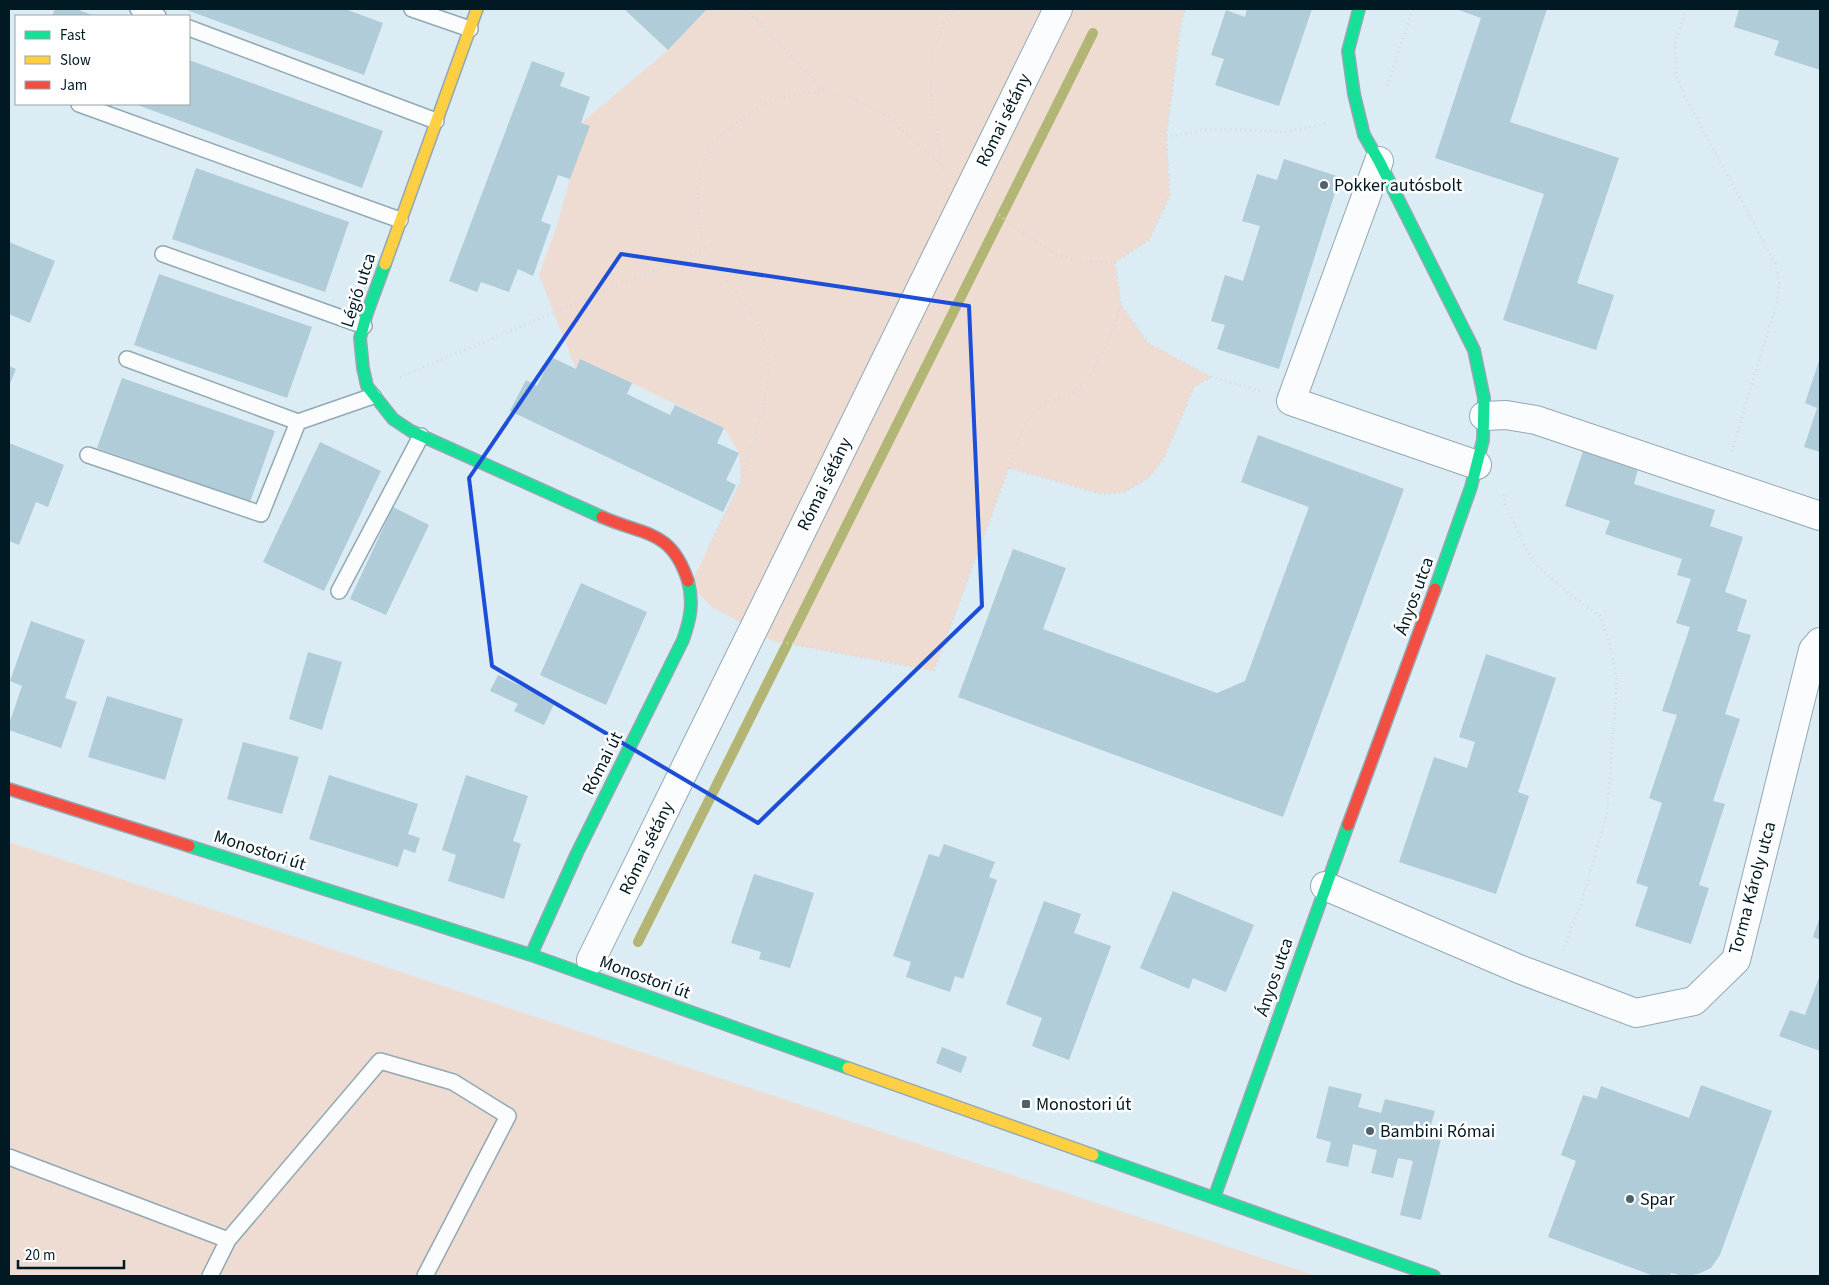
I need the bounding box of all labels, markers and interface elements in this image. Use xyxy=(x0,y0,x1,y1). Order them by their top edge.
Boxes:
legend xyxy=(15,15,190,105)
text: Fast xyxy=(60,25,86,46)
text: Slow xyxy=(60,50,91,71)
street label: Római sétány xyxy=(970,69,1037,171)
text: Jam xyxy=(60,75,87,96)
place label: Pokker autósbolt xyxy=(1334,173,1462,198)
marker: Pokker autósbolt xyxy=(1318,179,1330,191)
street label: Légió utca xyxy=(335,250,382,331)
street label: Római sétány xyxy=(791,433,858,535)
street label: Ányos utca xyxy=(1389,554,1440,639)
street label: Római út xyxy=(576,727,629,799)
street label: Római sétány xyxy=(613,797,680,899)
street label: Torma Károly utca xyxy=(1723,819,1782,957)
street label: Monostori út xyxy=(211,824,309,877)
street label: Ányos utca xyxy=(1249,935,1300,1020)
street label: Monostori út xyxy=(596,949,694,1006)
place label: Monostori út xyxy=(1036,1092,1131,1117)
marker: Monostori út xyxy=(1020,1098,1032,1110)
place label: Bambini Római xyxy=(1380,1119,1495,1144)
marker: Bambini Római xyxy=(1364,1125,1376,1137)
place label: Spar xyxy=(1640,1187,1675,1212)
marker: Spar xyxy=(1624,1193,1636,1205)
scale bar xyxy=(18,1238,124,1270)
text: 20 m xyxy=(25,1245,55,1266)

